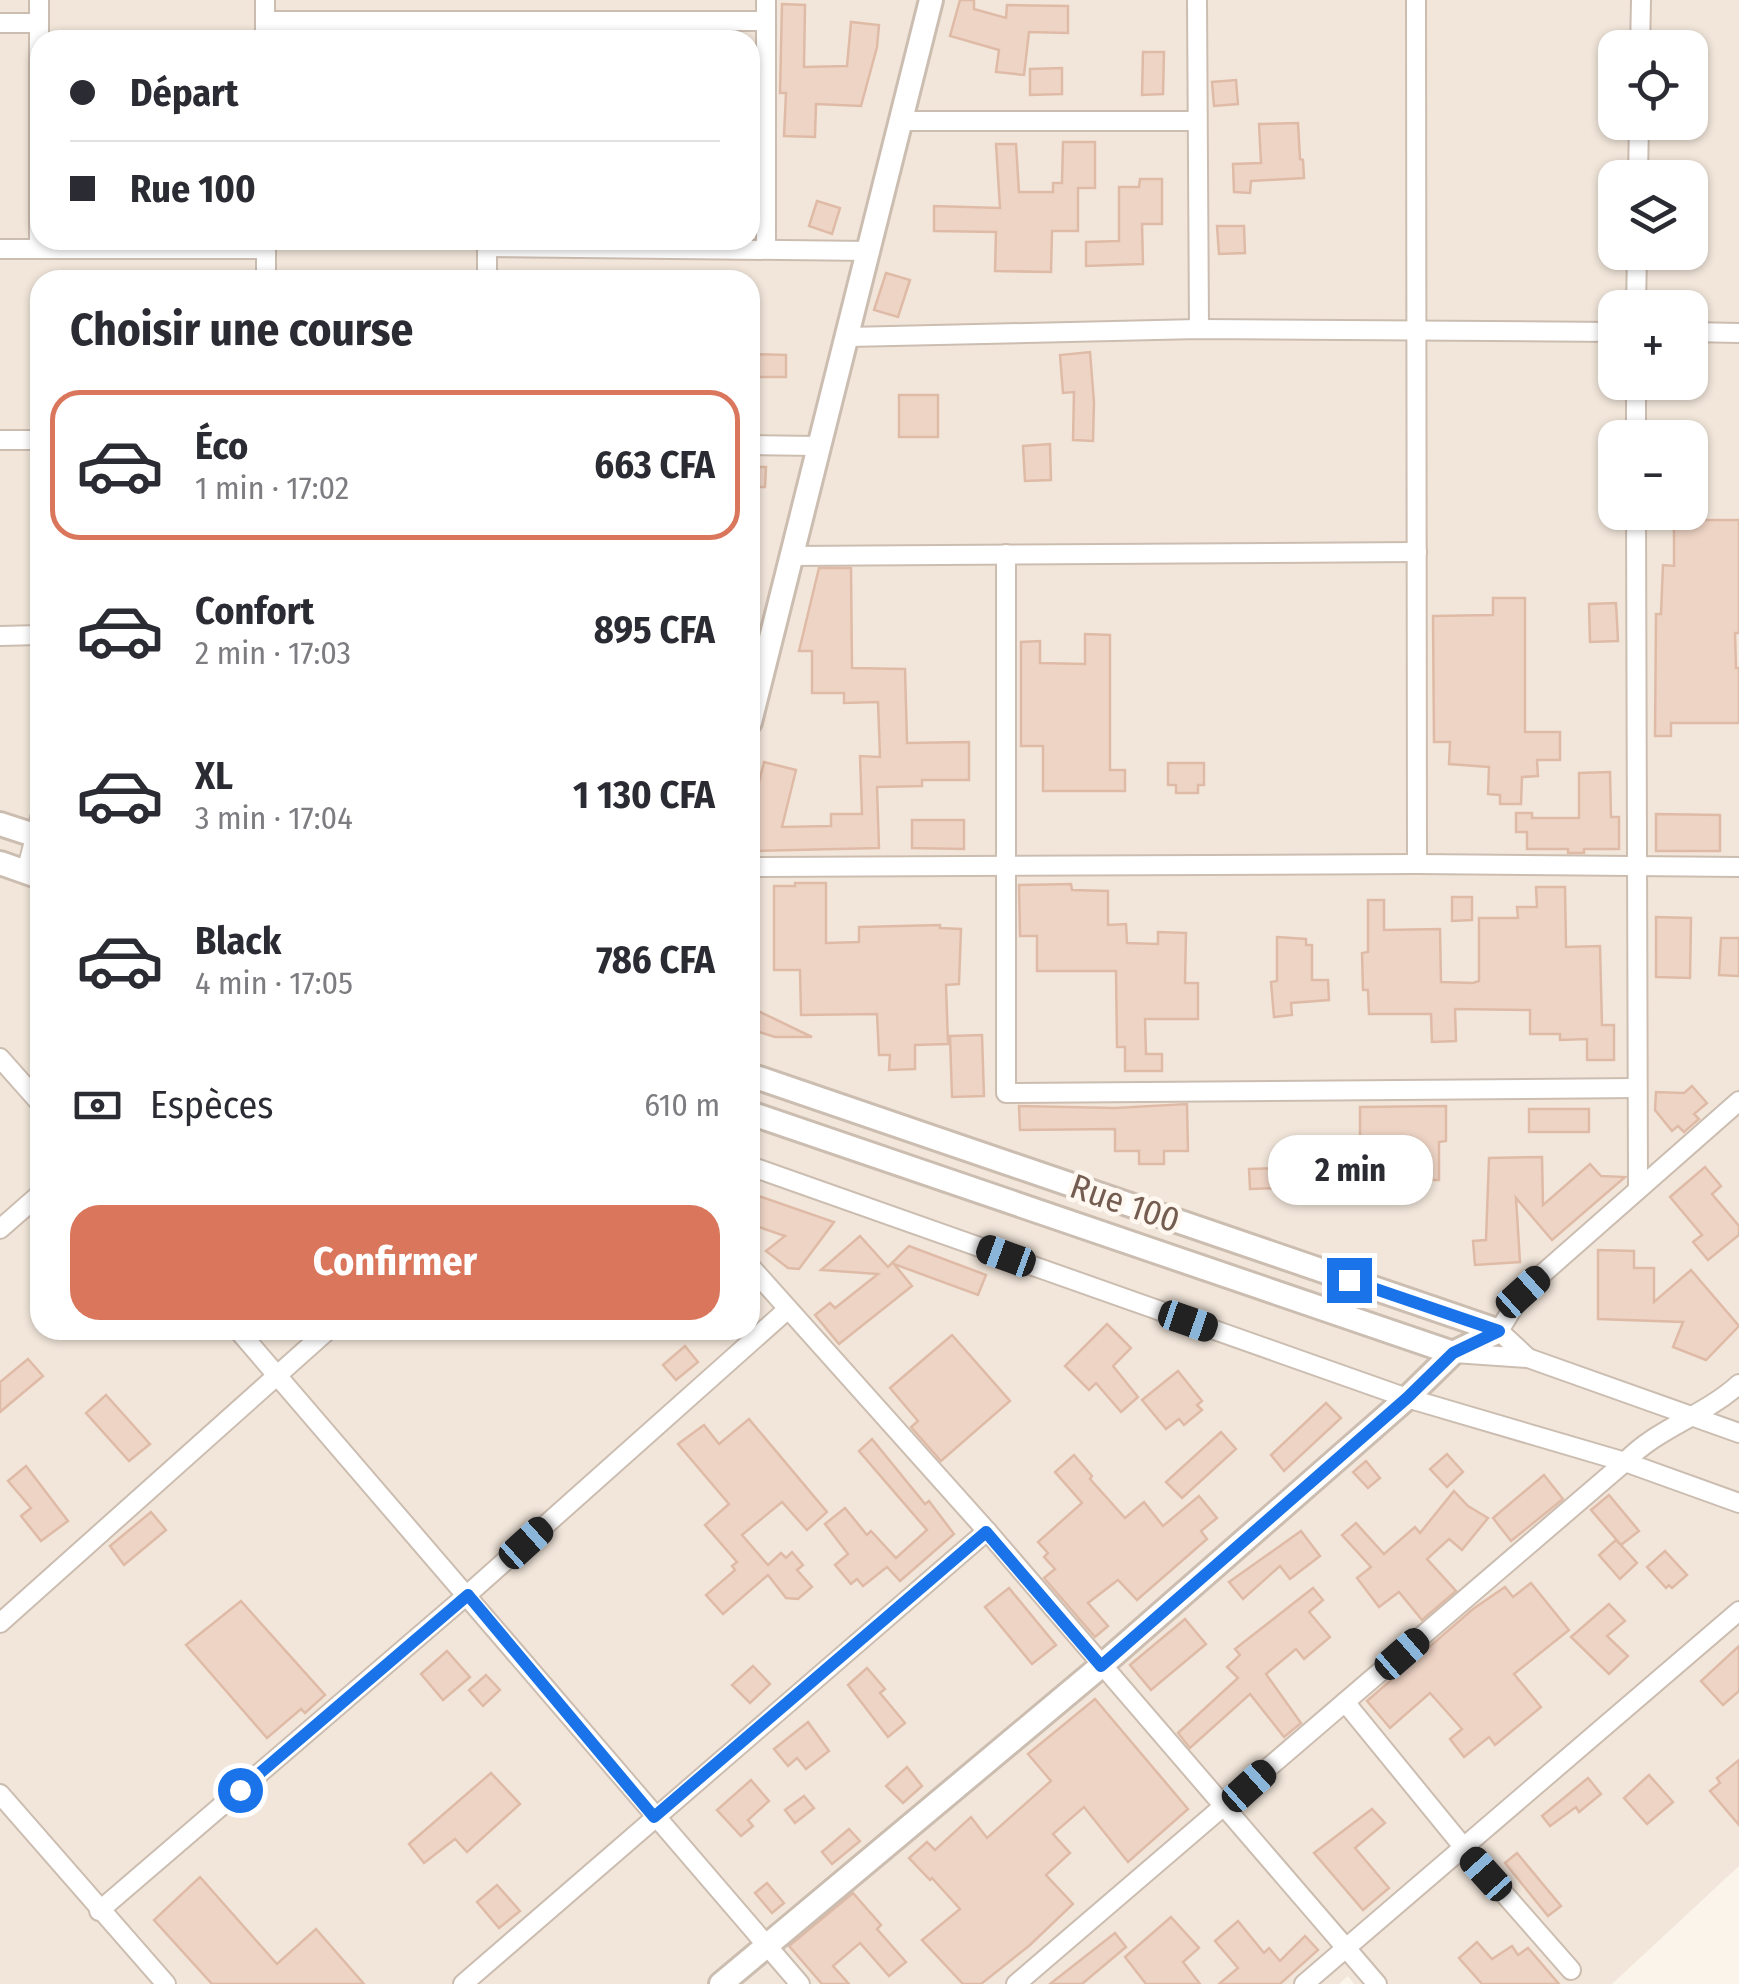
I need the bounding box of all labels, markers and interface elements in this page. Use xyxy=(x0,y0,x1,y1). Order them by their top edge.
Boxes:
map controls xyxy=(1598,30,1708,530)
button: locate xyxy=(1598,30,1708,140)
text: Départ xyxy=(130,70,238,116)
button: layers xyxy=(1598,160,1708,270)
text: Rue 100 xyxy=(130,166,256,212)
button: + xyxy=(1598,290,1708,400)
text: Choisir une course xyxy=(70,303,413,357)
icon: car xyxy=(75,420,165,510)
button: − xyxy=(1598,420,1708,530)
text: Éco xyxy=(195,423,248,469)
text: 663 CFA xyxy=(594,442,715,488)
text: 1 min · 17:02 xyxy=(195,469,349,507)
icon: car xyxy=(75,585,165,675)
text: Confort xyxy=(195,588,314,634)
text: 895 CFA xyxy=(594,607,715,653)
text: 2 min · 17:03 xyxy=(195,634,351,672)
icon: car xyxy=(75,750,165,840)
text: XL xyxy=(195,753,233,799)
text: 1 130 CFA xyxy=(573,772,715,818)
text: 3 min · 17:04 xyxy=(195,799,353,837)
icon: car xyxy=(75,915,165,1005)
text: Black xyxy=(195,918,281,964)
text: 786 CFA xyxy=(596,937,715,983)
text: 4 min · 17:05 xyxy=(195,964,353,1002)
icon: cash xyxy=(70,1078,125,1133)
text: Espèces xyxy=(150,1082,273,1128)
text: 610 m xyxy=(644,1086,720,1124)
callout: 2 min xyxy=(1266,1135,1432,1205)
text: 2 min xyxy=(1315,1151,1386,1189)
street label: Rue 100 xyxy=(1065,1165,1185,1241)
button: Confirmer xyxy=(70,1205,720,1320)
car xyxy=(973,1232,1039,1280)
route end xyxy=(1327,1258,1372,1303)
car xyxy=(1491,1261,1555,1323)
car xyxy=(1155,1297,1221,1345)
car xyxy=(494,1512,558,1574)
car xyxy=(1370,1623,1434,1685)
car xyxy=(1217,1755,1281,1817)
route start xyxy=(218,1768,263,1813)
car xyxy=(1455,1842,1517,1906)

